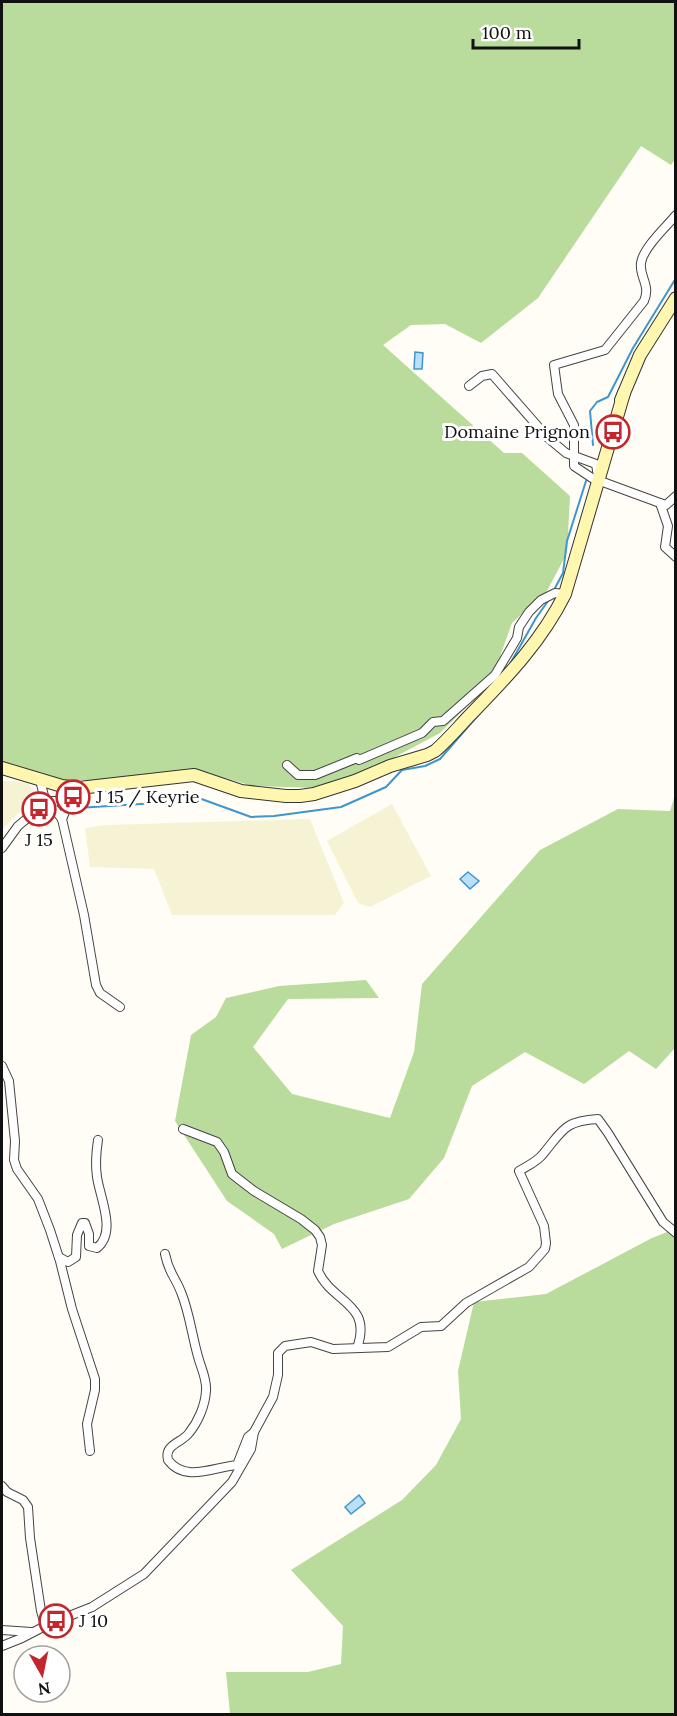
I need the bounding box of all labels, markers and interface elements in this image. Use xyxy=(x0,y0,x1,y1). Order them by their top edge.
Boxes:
scale bar xyxy=(473,12,580,50)
text: 100 m xyxy=(482,21,532,44)
bus stop icon: Domaine Prignon xyxy=(595,414,631,450)
place label: Domaine Prignon xyxy=(444,420,590,443)
bus stop icon: J 15 / Keyrie xyxy=(55,779,91,815)
place label: J 15 / Keyrie xyxy=(95,785,200,808)
bus stop icon: J 15 xyxy=(21,791,57,827)
place label: J 15 xyxy=(24,828,53,851)
bus stop icon: J 10 xyxy=(38,1603,74,1639)
place label: J 10 xyxy=(78,1609,108,1632)
north arrow xyxy=(12,1644,72,1704)
text: N xyxy=(37,1678,52,1700)

